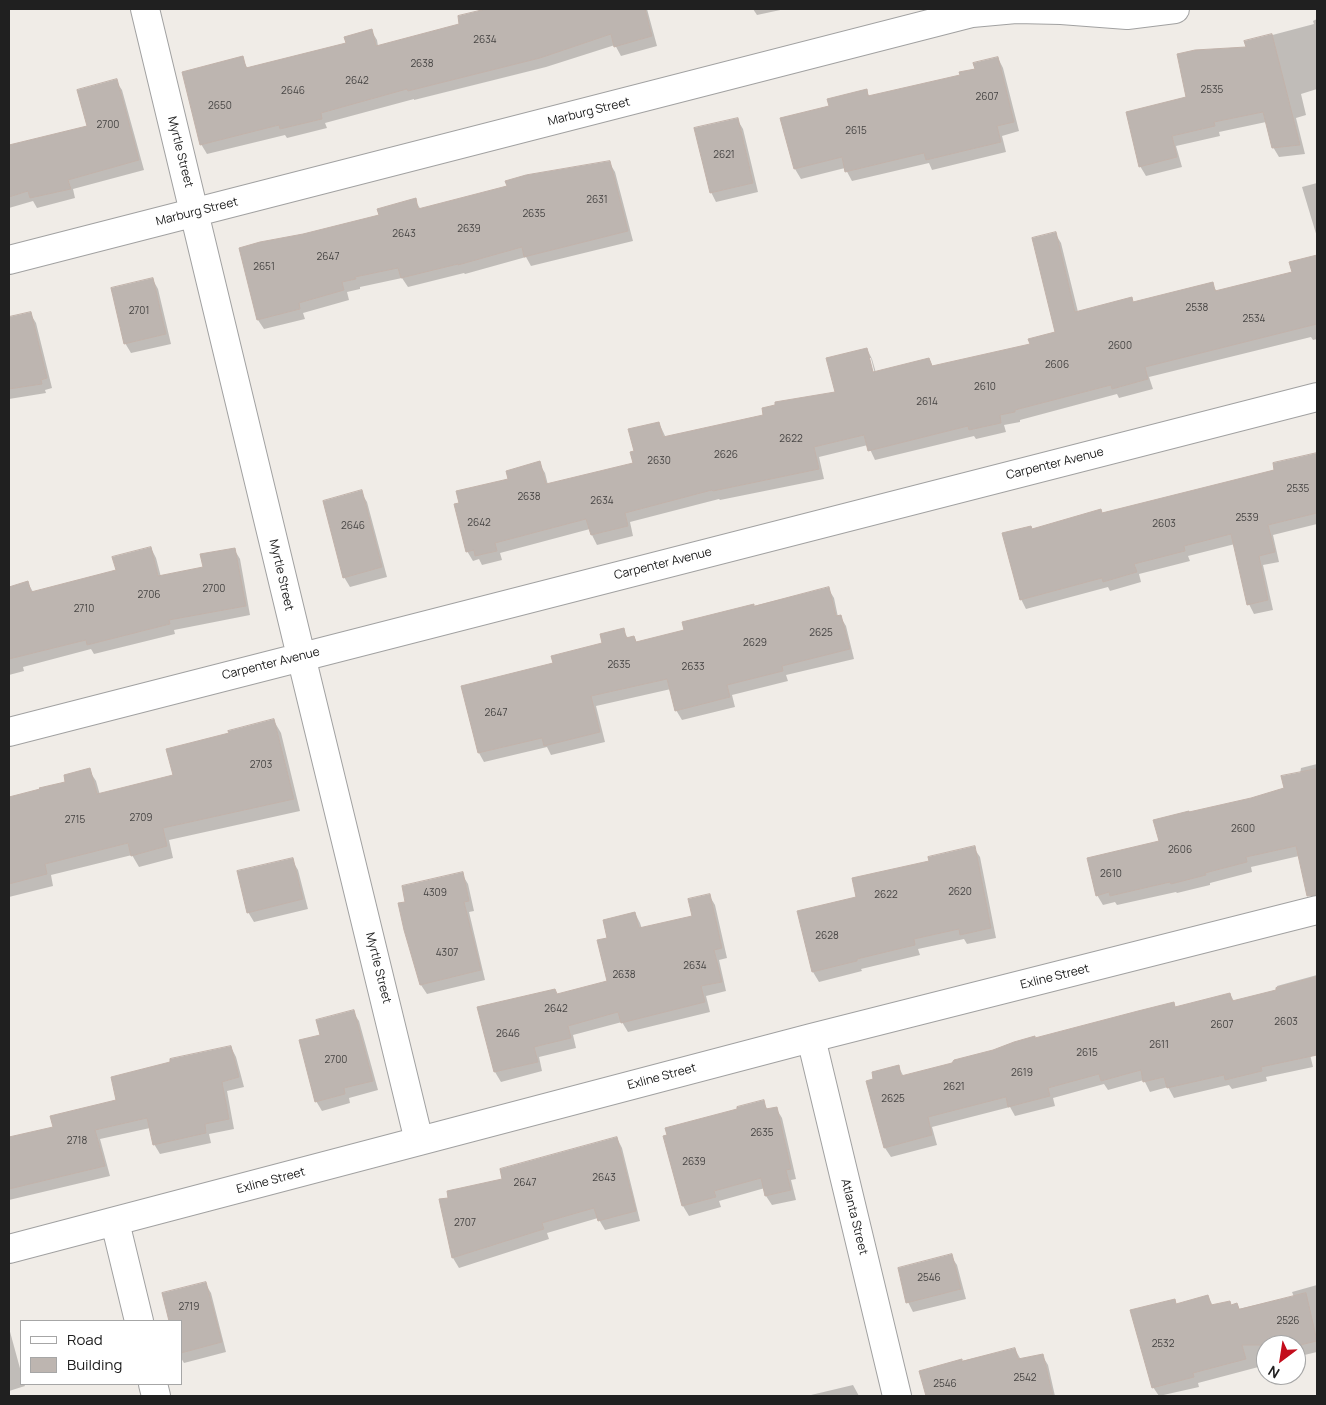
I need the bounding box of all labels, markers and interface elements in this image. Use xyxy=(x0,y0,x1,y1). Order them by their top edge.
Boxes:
house number: 2634 xyxy=(473,34,497,46)
house number: 2638 xyxy=(410,58,434,70)
house number: 2642 xyxy=(345,75,369,87)
house number: 2535 xyxy=(1201,84,1223,96)
house number: 2646 xyxy=(281,85,305,97)
house number: 2607 xyxy=(975,91,999,103)
street label: Marburg Street xyxy=(546,95,632,129)
house number: 2650 xyxy=(208,100,232,112)
street label: Myrtle Street xyxy=(164,115,196,189)
house number: 2700 xyxy=(97,119,119,131)
house number: 2615 xyxy=(845,125,867,137)
house number: 2621 xyxy=(713,149,735,161)
house number: 2631 xyxy=(586,194,608,206)
street label: Marburg Street xyxy=(154,195,240,229)
house number: 2635 xyxy=(522,208,546,220)
house number: 2639 xyxy=(457,223,481,235)
house number: 2643 xyxy=(392,228,416,240)
house number: 2647 xyxy=(317,251,339,263)
house number: 2651 xyxy=(253,261,275,273)
house number: 2538 xyxy=(1186,302,1208,314)
house number: 2701 xyxy=(129,305,149,317)
house number: 2534 xyxy=(1243,313,1265,325)
house number: 2600 xyxy=(1108,340,1132,352)
house number: 2606 xyxy=(1045,359,1069,371)
house number: 2610 xyxy=(974,381,996,393)
house number: 2614 xyxy=(916,396,938,408)
house number: 2622 xyxy=(779,433,803,445)
street label: Carpenter Avenue xyxy=(1005,445,1105,483)
house number: 2626 xyxy=(714,449,738,461)
house number: 2630 xyxy=(647,455,671,467)
house number: 2535 xyxy=(1287,483,1309,495)
house number: 2638 xyxy=(517,491,541,503)
house number: 2634 xyxy=(590,495,614,507)
house number: 2539 xyxy=(1235,512,1259,524)
house number: 2642 xyxy=(467,517,491,529)
house number: 2603 xyxy=(1152,518,1176,530)
house number: 2646 xyxy=(341,520,365,532)
street label: Myrtle Street xyxy=(266,538,296,612)
street label: Carpenter Avenue xyxy=(613,545,713,583)
house number: 2700 xyxy=(203,583,225,595)
house number: 2706 xyxy=(137,589,161,601)
house number: 2710 xyxy=(74,603,94,615)
house number: 2625 xyxy=(809,627,833,639)
house number: 2629 xyxy=(743,637,767,649)
street label: Carpenter Avenue xyxy=(221,645,321,683)
house number: 2635 xyxy=(607,659,631,671)
house number: 2633 xyxy=(682,661,704,673)
house number: 2647 xyxy=(485,707,507,719)
house number: 2703 xyxy=(250,759,272,771)
house number: 2709 xyxy=(129,812,153,824)
house number: 2715 xyxy=(65,814,85,826)
house number: 2600 xyxy=(1231,823,1255,835)
house number: 2606 xyxy=(1168,844,1192,856)
house number: 2610 xyxy=(1100,868,1122,880)
house number: 2620 xyxy=(948,886,972,898)
house number: 4309 xyxy=(423,887,447,899)
house number: 2622 xyxy=(874,889,898,901)
house number: 2628 xyxy=(815,930,839,942)
street label: Myrtle Street xyxy=(362,931,394,1005)
house number: 4307 xyxy=(436,947,458,959)
house number: 2634 xyxy=(683,960,707,972)
street label: Exline Street xyxy=(1019,961,1091,993)
house number: 2638 xyxy=(612,969,636,981)
house number: 2642 xyxy=(544,1003,568,1015)
house number: 2603 xyxy=(1274,1016,1298,1028)
house number: 2607 xyxy=(1210,1019,1234,1031)
house number: 2646 xyxy=(496,1028,520,1040)
house number: 2611 xyxy=(1149,1039,1169,1051)
house number: 2615 xyxy=(1076,1047,1098,1059)
house number: 2700 xyxy=(325,1054,347,1066)
street label: Exline Street xyxy=(626,1061,698,1093)
house number: 2619 xyxy=(1011,1067,1033,1079)
house number: 2621 xyxy=(943,1081,965,1093)
house number: 2625 xyxy=(881,1093,905,1105)
house number: 2635 xyxy=(750,1127,774,1139)
house number: 2718 xyxy=(67,1135,87,1147)
house number: 2639 xyxy=(682,1156,706,1168)
street label: Exline Street xyxy=(235,1165,307,1197)
house number: 2643 xyxy=(592,1172,616,1184)
house number: 2647 xyxy=(514,1177,536,1189)
street label: Atlanta Street xyxy=(838,1177,870,1257)
house number: 2707 xyxy=(454,1217,476,1229)
house number: 2546 xyxy=(917,1272,941,1284)
house number: 2719 xyxy=(179,1301,199,1313)
house number: 2526 xyxy=(1276,1315,1300,1327)
legend xyxy=(20,1320,182,1385)
text: Road xyxy=(67,1329,103,1350)
north arrow xyxy=(1256,1335,1306,1385)
house number: 2532 xyxy=(1152,1338,1174,1350)
text: Building xyxy=(67,1354,122,1375)
text: N xyxy=(1264,1362,1283,1383)
house number: 2542 xyxy=(1013,1372,1037,1384)
house number: 2546 xyxy=(933,1378,957,1390)

